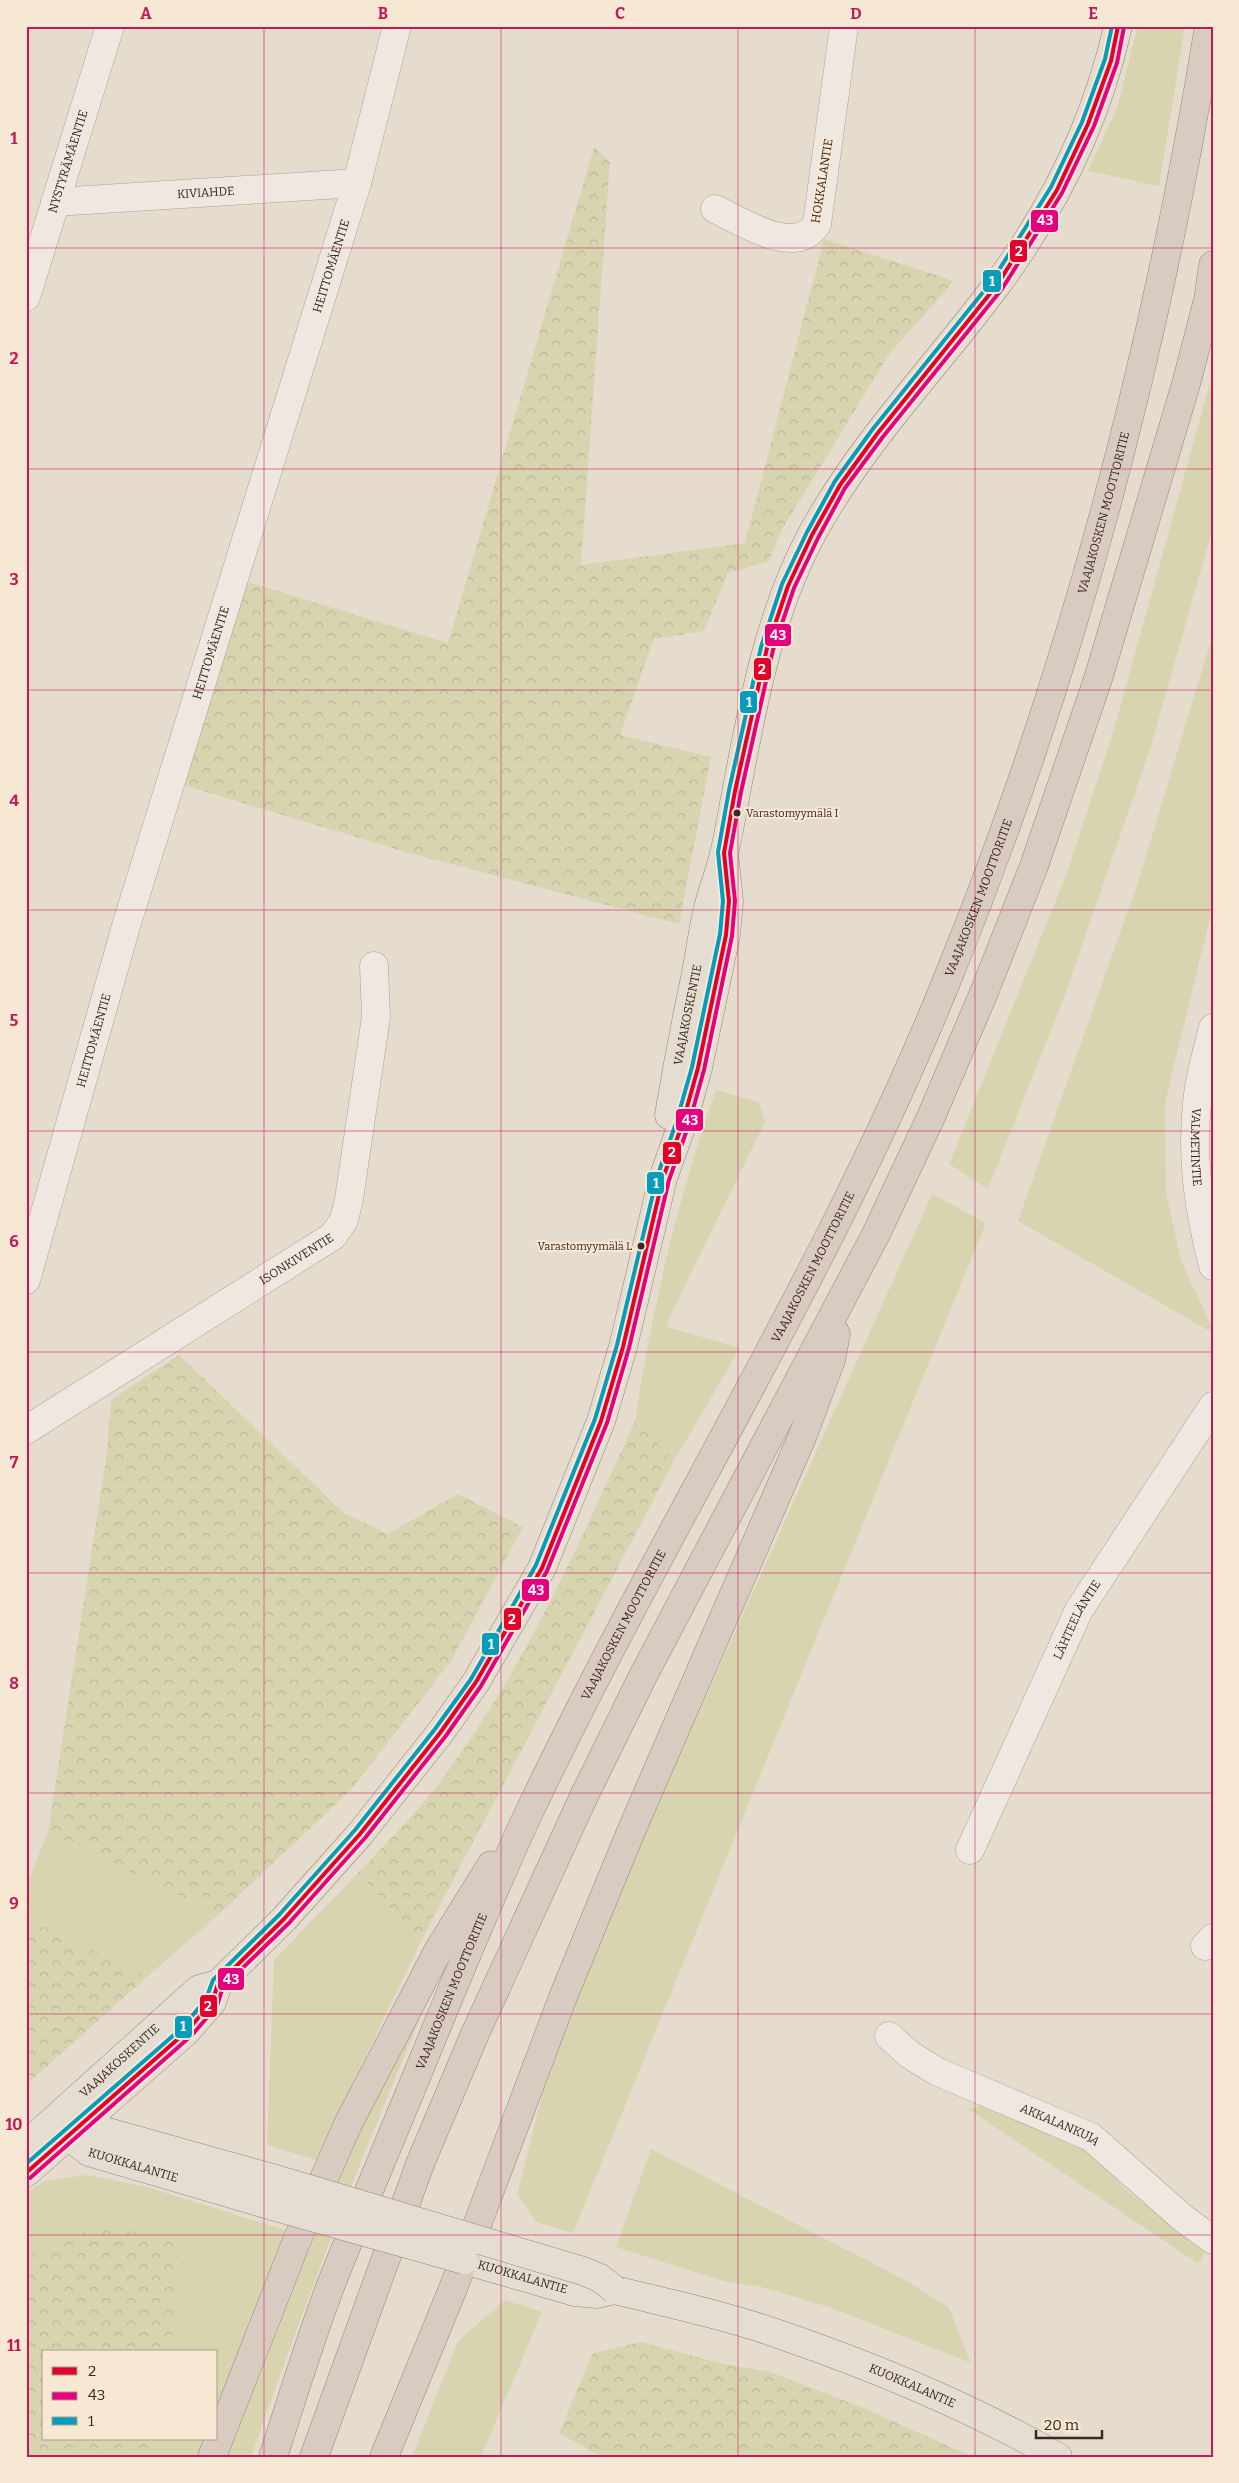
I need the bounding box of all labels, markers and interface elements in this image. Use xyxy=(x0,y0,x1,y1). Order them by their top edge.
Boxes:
text: A xyxy=(140,4,152,23)
text: B xyxy=(378,4,388,23)
text: C xyxy=(615,4,625,23)
text: D xyxy=(850,4,862,23)
text: E xyxy=(1088,4,1098,23)
street label: NYSTYRÄMÄENTIE xyxy=(46,108,91,215)
text: 1 xyxy=(11,129,18,148)
street label: HOKKALANTIE xyxy=(808,138,836,224)
street label: KIVIAHDE xyxy=(176,184,235,201)
line badge: 43 xyxy=(1030,209,1059,233)
text: 43 xyxy=(1037,212,1053,229)
street label: HEITTOMÄENTIE xyxy=(310,218,352,314)
line badge: 2 xyxy=(1009,239,1028,263)
text: 2 xyxy=(1015,243,1023,260)
line badge: 1 xyxy=(982,269,1002,293)
text: 1 xyxy=(989,273,995,290)
text: 2 xyxy=(9,349,19,368)
street label: VAAJAKOSKEN MOOTTORITIE xyxy=(1075,430,1132,596)
text: 3 xyxy=(9,570,19,589)
street label: HEITTOMÄENTIE xyxy=(190,604,232,701)
line badge: 43 xyxy=(764,623,792,647)
text: 43 xyxy=(770,627,786,644)
line badge: 2 xyxy=(753,657,772,681)
text: 2 xyxy=(758,661,766,678)
line badge: 1 xyxy=(739,690,758,714)
text: 1 xyxy=(746,694,752,711)
text: 4 xyxy=(9,791,19,810)
place label: Varastomyymälä I xyxy=(746,807,838,820)
marker: Varastomyymälä I xyxy=(732,808,742,818)
street label: VAAJAKOSKEN MOOTTORITIE xyxy=(942,817,1015,979)
street label: VAAJAKOSKENTIE xyxy=(671,963,704,1066)
street label: HEITTOMÄENTIE xyxy=(74,992,114,1089)
text: 5 xyxy=(10,1011,19,1030)
street label: VALMETINTIE xyxy=(1188,1107,1205,1187)
line badge: 43 xyxy=(675,1108,704,1132)
text: 43 xyxy=(682,1112,698,1129)
line badge: 2 xyxy=(662,1141,682,1165)
text: 2 xyxy=(668,1144,676,1161)
line badge: 1 xyxy=(646,1171,665,1195)
text: 1 xyxy=(653,1175,659,1192)
street label: VAAJAKOSKEN MOOTTORITIE xyxy=(769,1189,858,1345)
street label: ISONKIVENTIE xyxy=(257,1230,336,1288)
text: 6 xyxy=(9,1232,19,1251)
place label: Varastomyymälä L xyxy=(538,1240,632,1253)
marker: Varastomyymälä L xyxy=(636,1241,646,1251)
text: 7 xyxy=(10,1453,19,1472)
street label: VAAJAKOSKEN MOOTTORITIE xyxy=(579,1547,669,1702)
street label: LÄHTEELÄNTIE xyxy=(1050,1577,1104,1662)
line badge: 43 xyxy=(521,1578,550,1602)
text: 43 xyxy=(528,1582,544,1599)
line badge: 2 xyxy=(503,1607,522,1631)
text: 2 xyxy=(508,1611,516,1628)
line badge: 1 xyxy=(481,1632,500,1656)
text: 1 xyxy=(488,1636,494,1653)
text: 8 xyxy=(9,1674,19,1693)
text: 9 xyxy=(9,1894,19,1913)
street label: VAAJAKOSKEN MOOTTORITIE xyxy=(413,1911,490,2072)
line badge: 43 xyxy=(217,1967,245,1991)
text: 43 xyxy=(223,1971,239,1988)
line badge: 2 xyxy=(199,1994,218,2018)
text: 2 xyxy=(204,1998,212,2015)
line badge: 1 xyxy=(174,2015,193,2039)
text: 1 xyxy=(180,2018,186,2035)
street label: VAAJAKOSKENTIE xyxy=(77,2021,162,2100)
street label: AKKALANKUJA xyxy=(1018,2101,1103,2149)
text: 10 xyxy=(5,2115,23,2134)
street label: KUOKKALANTIE xyxy=(87,2145,180,2185)
street label: KUOKKALANTIE xyxy=(476,2257,569,2296)
text: 11 xyxy=(7,2336,21,2355)
legend xyxy=(42,2350,218,2440)
street label: KUOKKALANTIE xyxy=(867,2361,958,2411)
text: 2 xyxy=(88,2362,96,2380)
text: 43 xyxy=(88,2386,105,2404)
scale bar xyxy=(1036,2408,1103,2440)
text: 1 xyxy=(88,2412,94,2430)
text: 20 m xyxy=(1044,2416,1080,2434)

